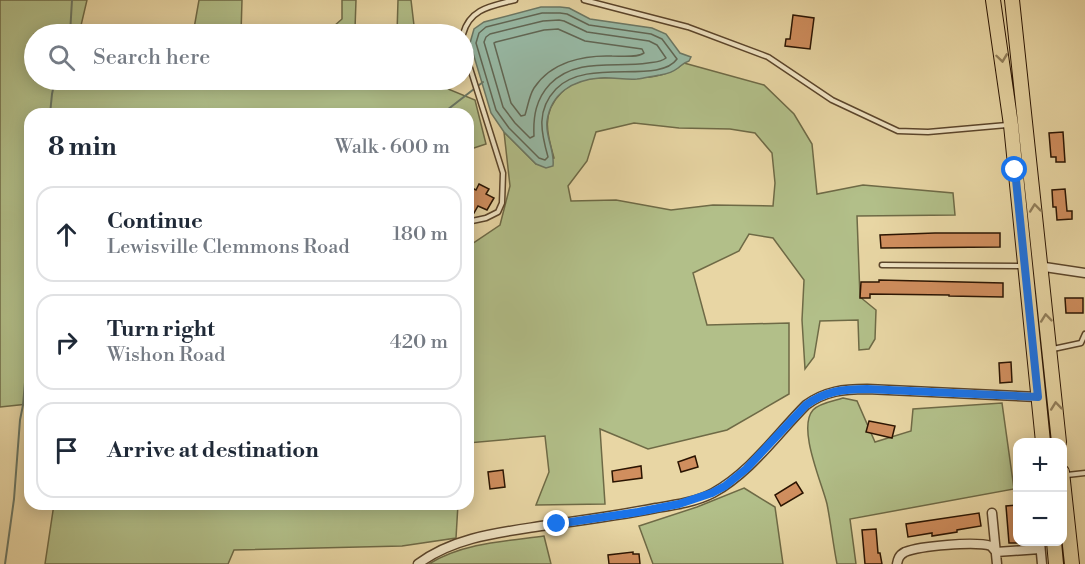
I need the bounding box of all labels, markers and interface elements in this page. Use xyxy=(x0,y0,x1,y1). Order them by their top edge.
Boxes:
search box xyxy=(24,24,474,90)
icon: search xyxy=(45,41,78,74)
text: Search here xyxy=(93,44,210,71)
one-way arrow xyxy=(995,53,1007,62)
text: 8 min xyxy=(48,131,117,163)
text: Walk · 600 m xyxy=(335,135,450,160)
route start xyxy=(1001,156,1027,182)
one-way arrow xyxy=(1029,203,1041,212)
text: Continue xyxy=(107,208,203,235)
icon: ahead xyxy=(50,218,83,251)
text: 180 m xyxy=(393,222,448,247)
text: Lewisville Clemmons Road xyxy=(107,235,350,260)
one-way arrow xyxy=(1040,314,1053,323)
text: Turn right xyxy=(107,316,215,343)
icon: right xyxy=(50,326,83,359)
text: 420 m xyxy=(390,330,448,355)
text: Wishon Road xyxy=(107,343,225,368)
one-way arrow xyxy=(1050,402,1062,411)
icon: arrive xyxy=(50,434,83,467)
text: Arrive at destination xyxy=(107,437,319,464)
map controls xyxy=(1013,438,1067,546)
button: + xyxy=(1013,438,1067,492)
button: − xyxy=(1013,492,1067,546)
route end xyxy=(543,510,569,536)

